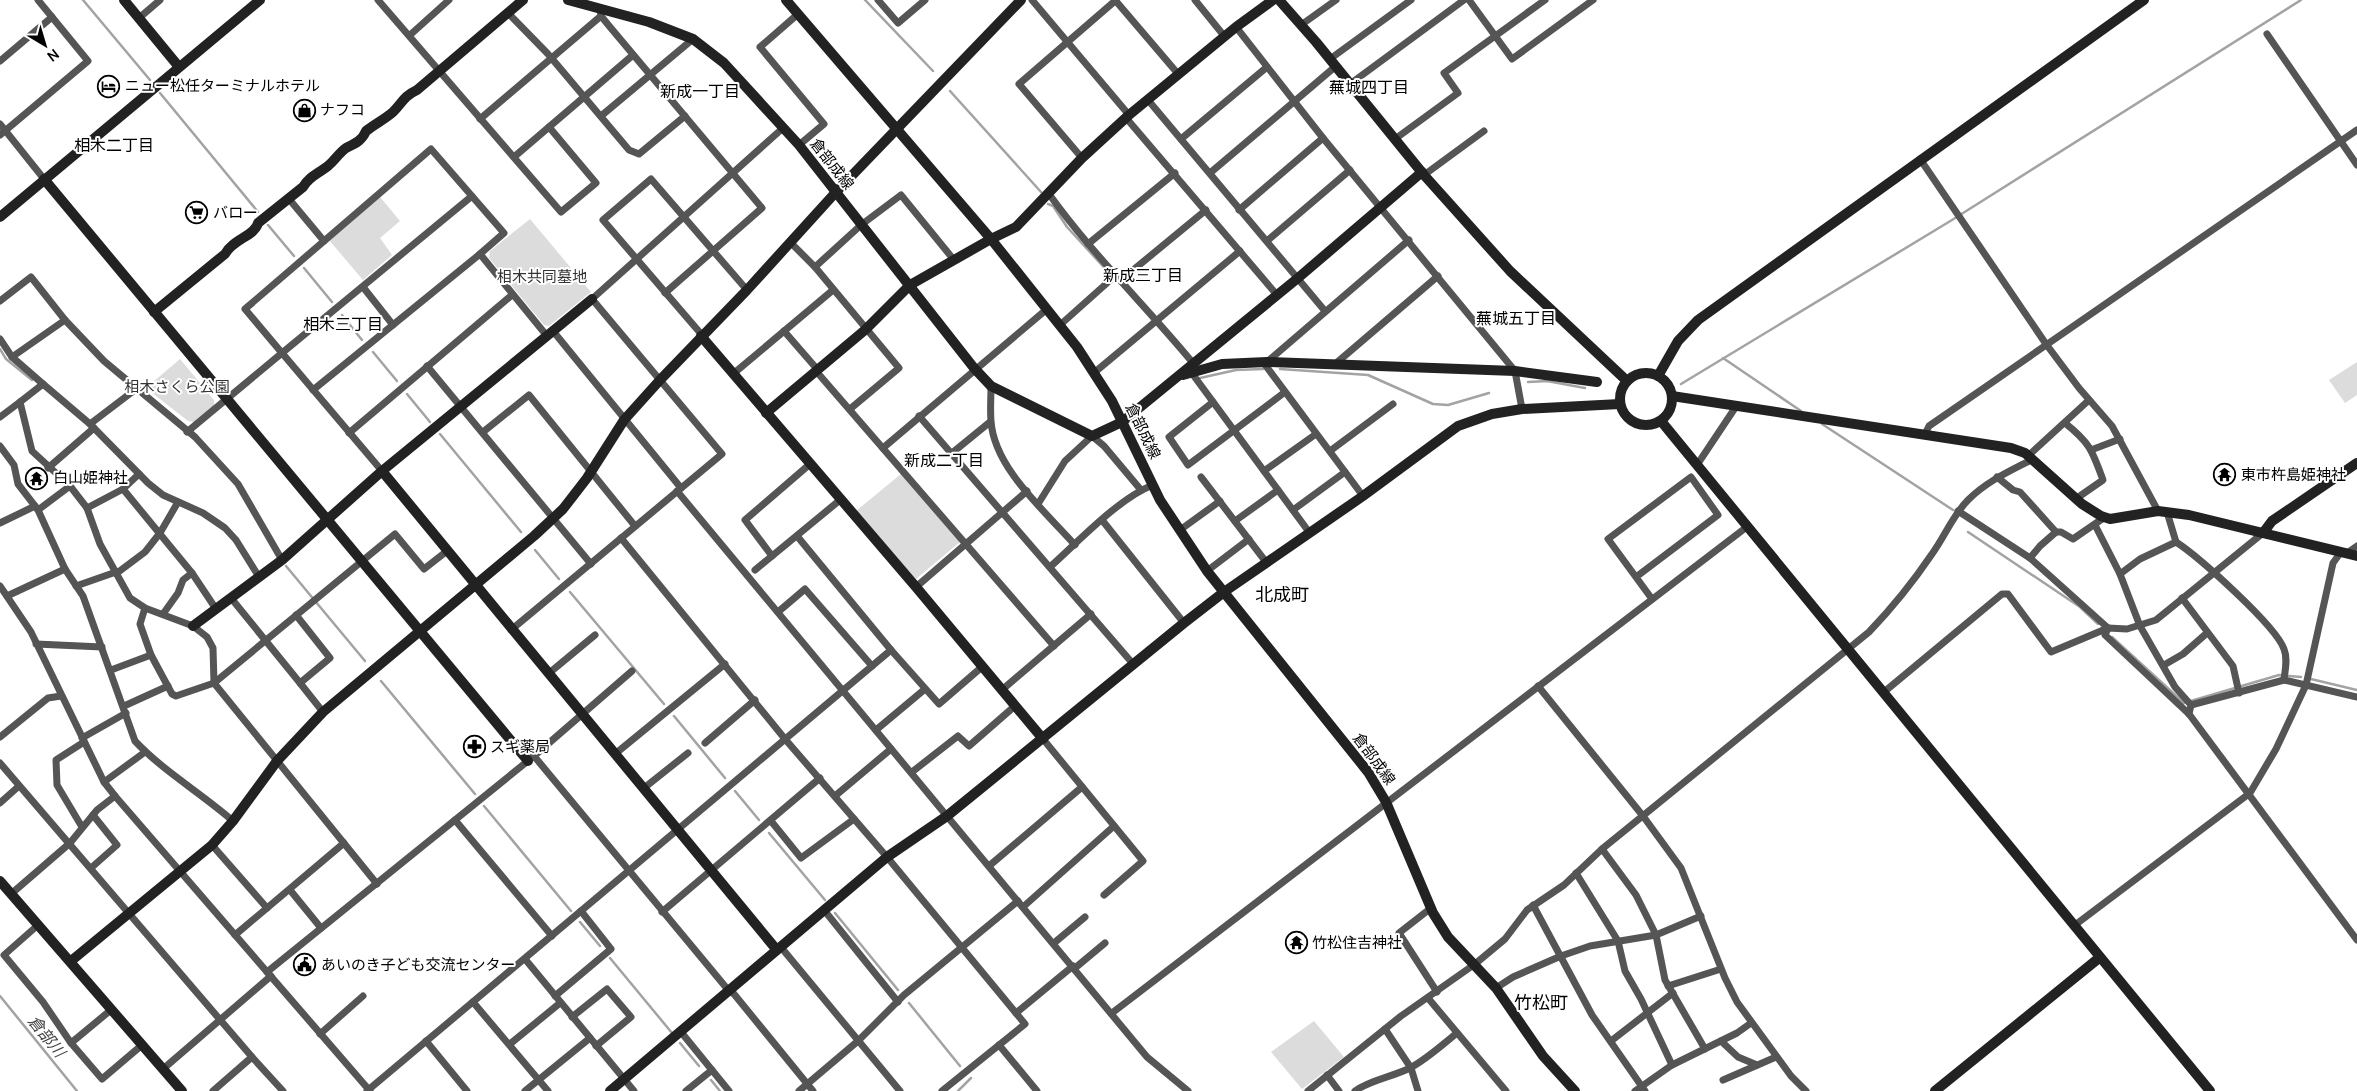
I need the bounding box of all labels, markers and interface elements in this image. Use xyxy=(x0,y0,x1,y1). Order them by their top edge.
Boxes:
north arrow xyxy=(20,20,70,70)
text: N xyxy=(43,45,63,66)
hotel icon: ニュー松任ターミナルホテル xyxy=(97,74,121,98)
place label: ニュー松任ターミナルホテル xyxy=(125,75,320,96)
district label: 蕪城四丁目 xyxy=(1329,76,1409,98)
district label: 新成一丁目 xyxy=(660,80,740,102)
shop icon: ナフコ xyxy=(292,98,316,122)
place label: ナフコ xyxy=(320,99,365,120)
district label: 相木二丁目 xyxy=(74,134,154,156)
street label: 倉部成線 xyxy=(806,134,859,194)
supermarket icon: バロー xyxy=(185,201,209,225)
place label: バロー xyxy=(213,202,258,223)
district label: 新成三丁目 xyxy=(1103,264,1183,286)
park label: 相木共同墓地 xyxy=(497,266,587,287)
district label: 蕪城五丁目 xyxy=(1476,307,1556,329)
district label: 相木三丁目 xyxy=(303,313,383,335)
park label: 相木さくら公園 xyxy=(124,376,230,397)
street label: 倉部成線 xyxy=(1121,399,1166,462)
district label: 新成二丁目 xyxy=(904,449,984,471)
temple icon: 東市杵島姫神社 xyxy=(2213,463,2237,487)
place label: 東市杵島姫神社 xyxy=(2241,464,2346,485)
temple icon: 白山姫神社 xyxy=(25,466,49,490)
place label: 白山姫神社 xyxy=(53,467,128,488)
district label: 北成町 xyxy=(1255,582,1309,606)
street label: 倉部成線 xyxy=(1348,728,1401,789)
pharmacy icon: スギ薬局 xyxy=(462,735,486,759)
place label: スギ薬局 xyxy=(490,736,550,757)
temple icon: 竹松住吉神社 xyxy=(1284,931,1308,955)
place label: 竹松住吉神社 xyxy=(1312,932,1402,953)
public building icon: あいのき子ども交流センター xyxy=(293,953,317,977)
place label: あいのき子ども交流センター xyxy=(321,954,516,975)
district label: 竹松町 xyxy=(1514,990,1568,1014)
water label: 倉部川 xyxy=(23,1010,72,1063)

